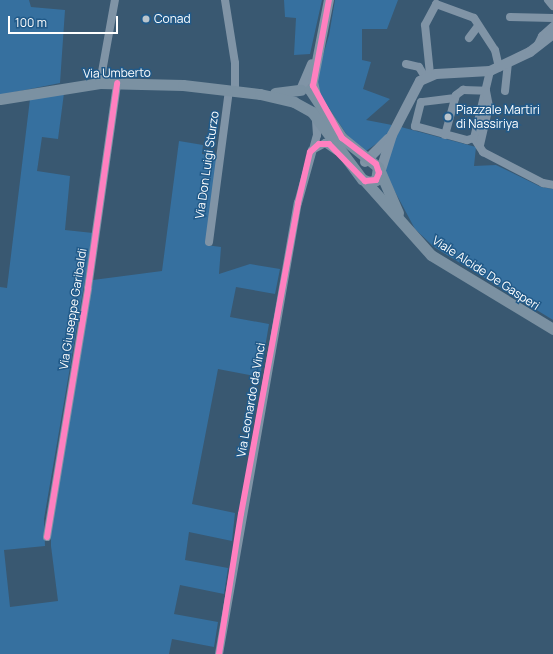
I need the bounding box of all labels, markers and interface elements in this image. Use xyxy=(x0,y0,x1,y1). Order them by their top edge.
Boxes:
scale bar xyxy=(10,8,120,34)
place label: Conad xyxy=(154,12,191,26)
text: 100 m xyxy=(15,14,47,31)
marker: Conad xyxy=(141,14,151,24)
street label: Via Umberto xyxy=(83,65,151,81)
place label: Piazzale Martiri di Nassiriya xyxy=(456,103,540,131)
street label: Via Don Luigi Sturzo xyxy=(192,110,222,220)
marker: Piazzale Martiri di Nassiriya xyxy=(443,112,453,122)
street label: Viale Alcide De Gasperi xyxy=(430,233,542,313)
street label: Via Giuseppe Garibaldi xyxy=(56,247,90,371)
street label: Via Leonardo da Vinci xyxy=(234,342,268,458)

